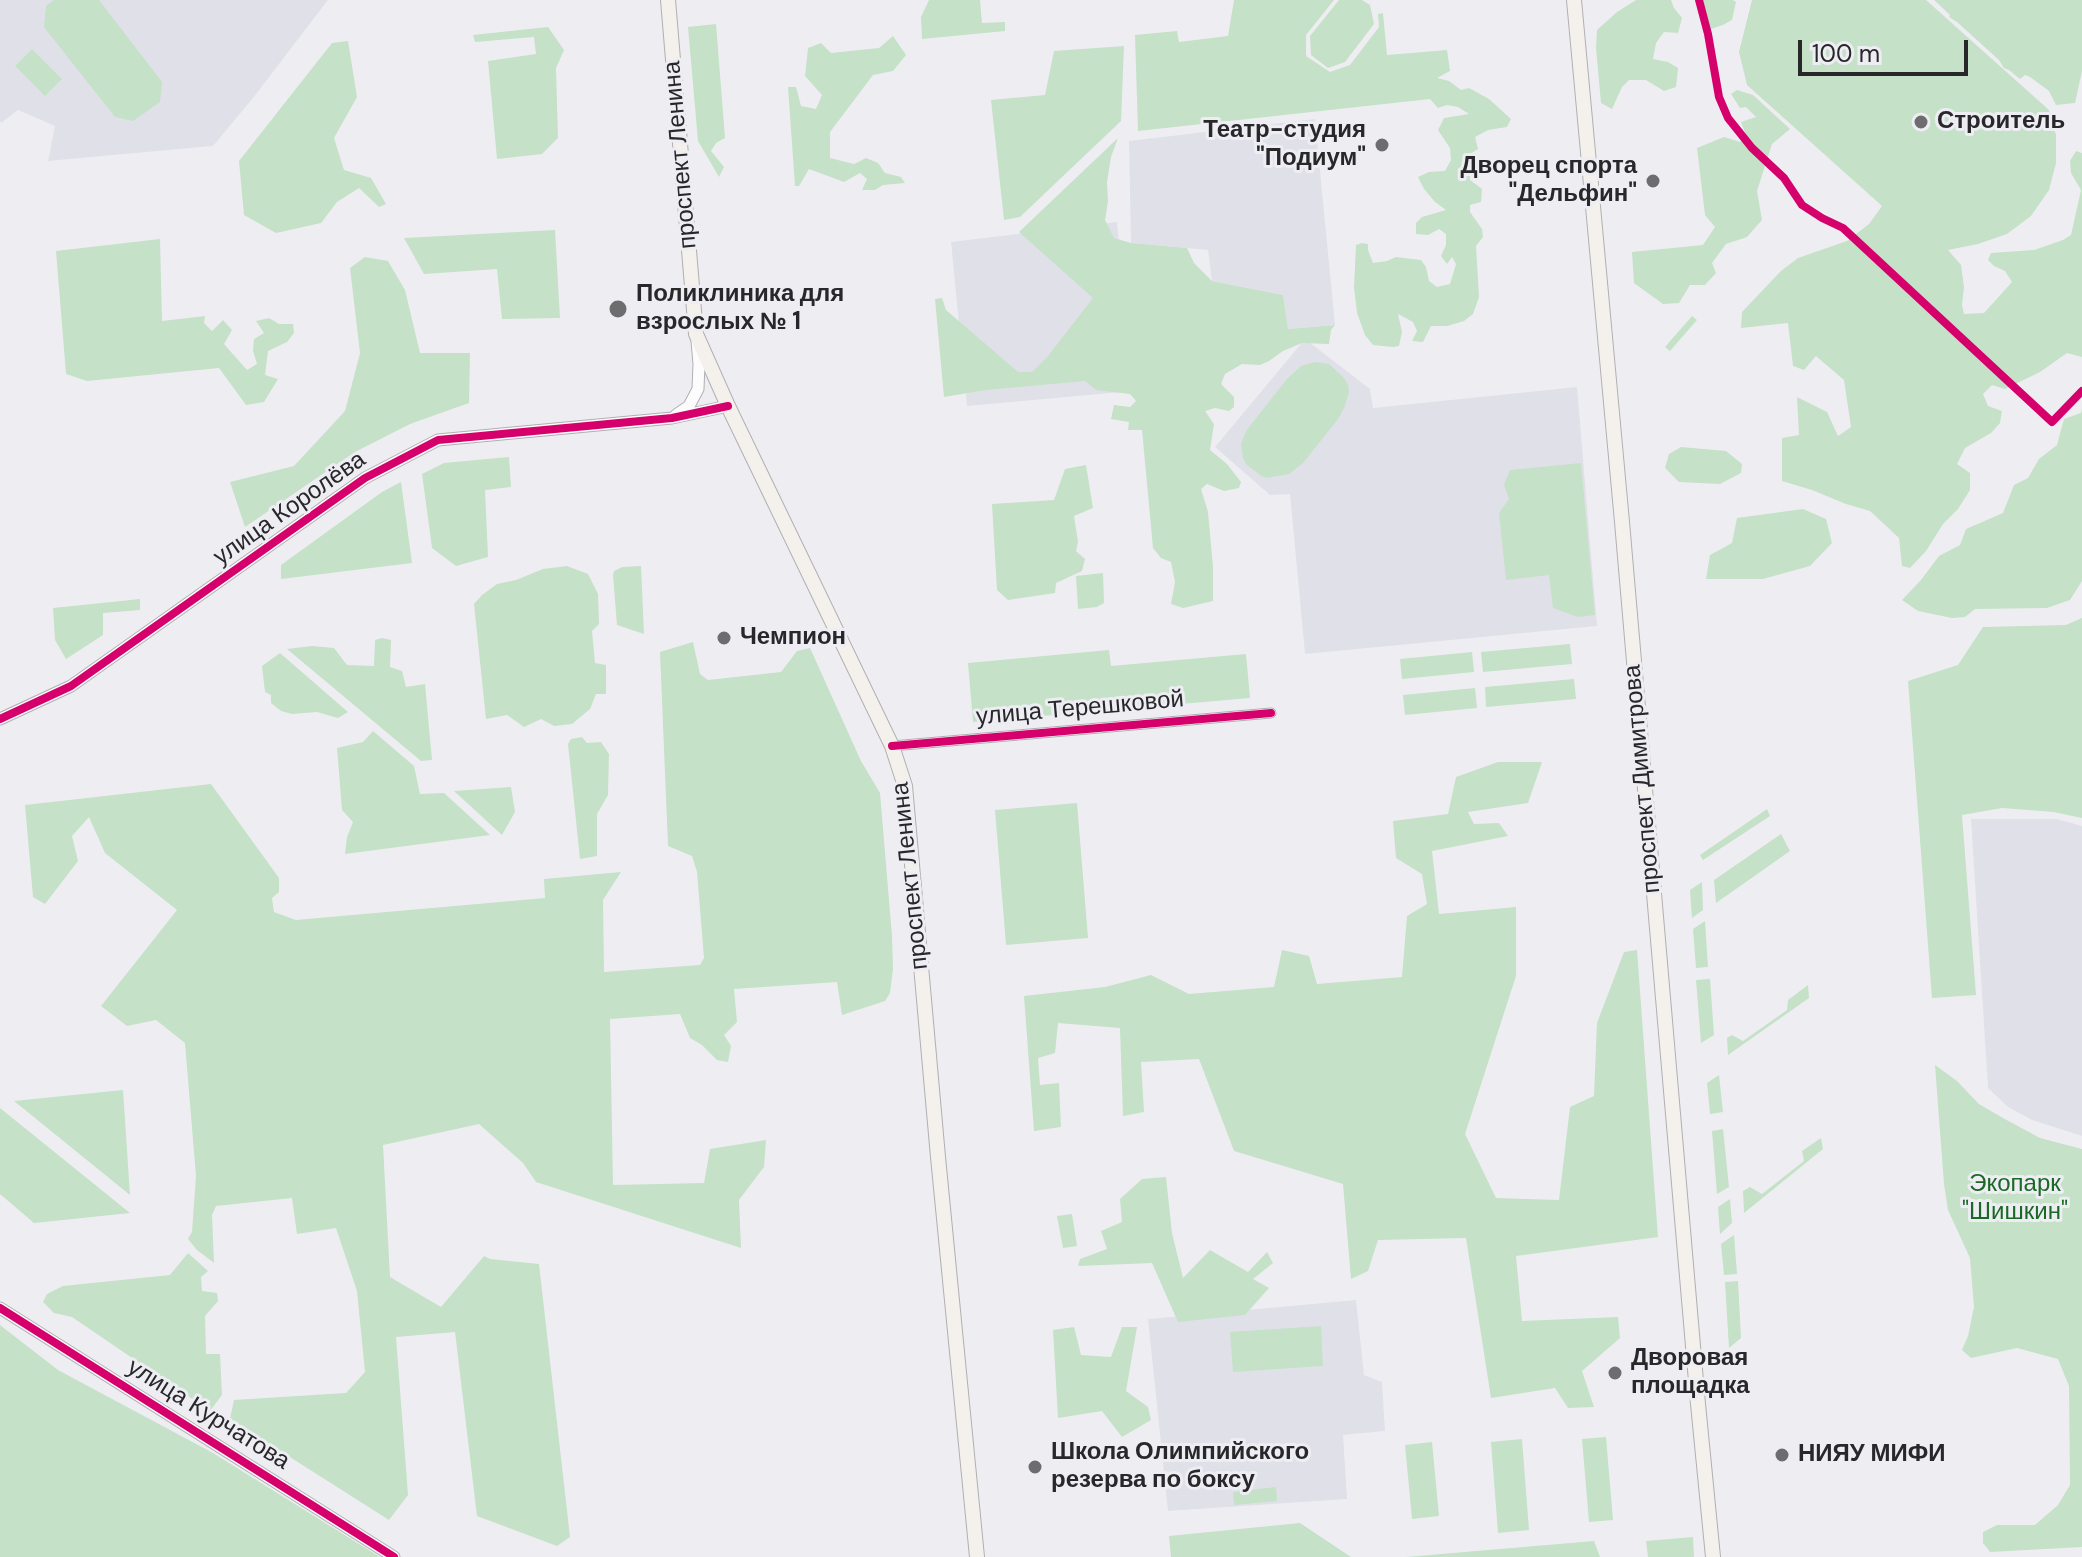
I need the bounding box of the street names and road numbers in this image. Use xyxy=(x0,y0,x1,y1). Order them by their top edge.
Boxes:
street label: проспект Ленина xyxy=(658,60,704,250)
street label: улица Королёва xyxy=(208,446,372,572)
street label: проспект Димитрова xyxy=(1619,664,1667,894)
street label: улица Терешковой xyxy=(975,686,1185,732)
street label: проспект Ленина xyxy=(887,781,935,971)
street label: улица Курчатова xyxy=(121,1353,295,1477)

